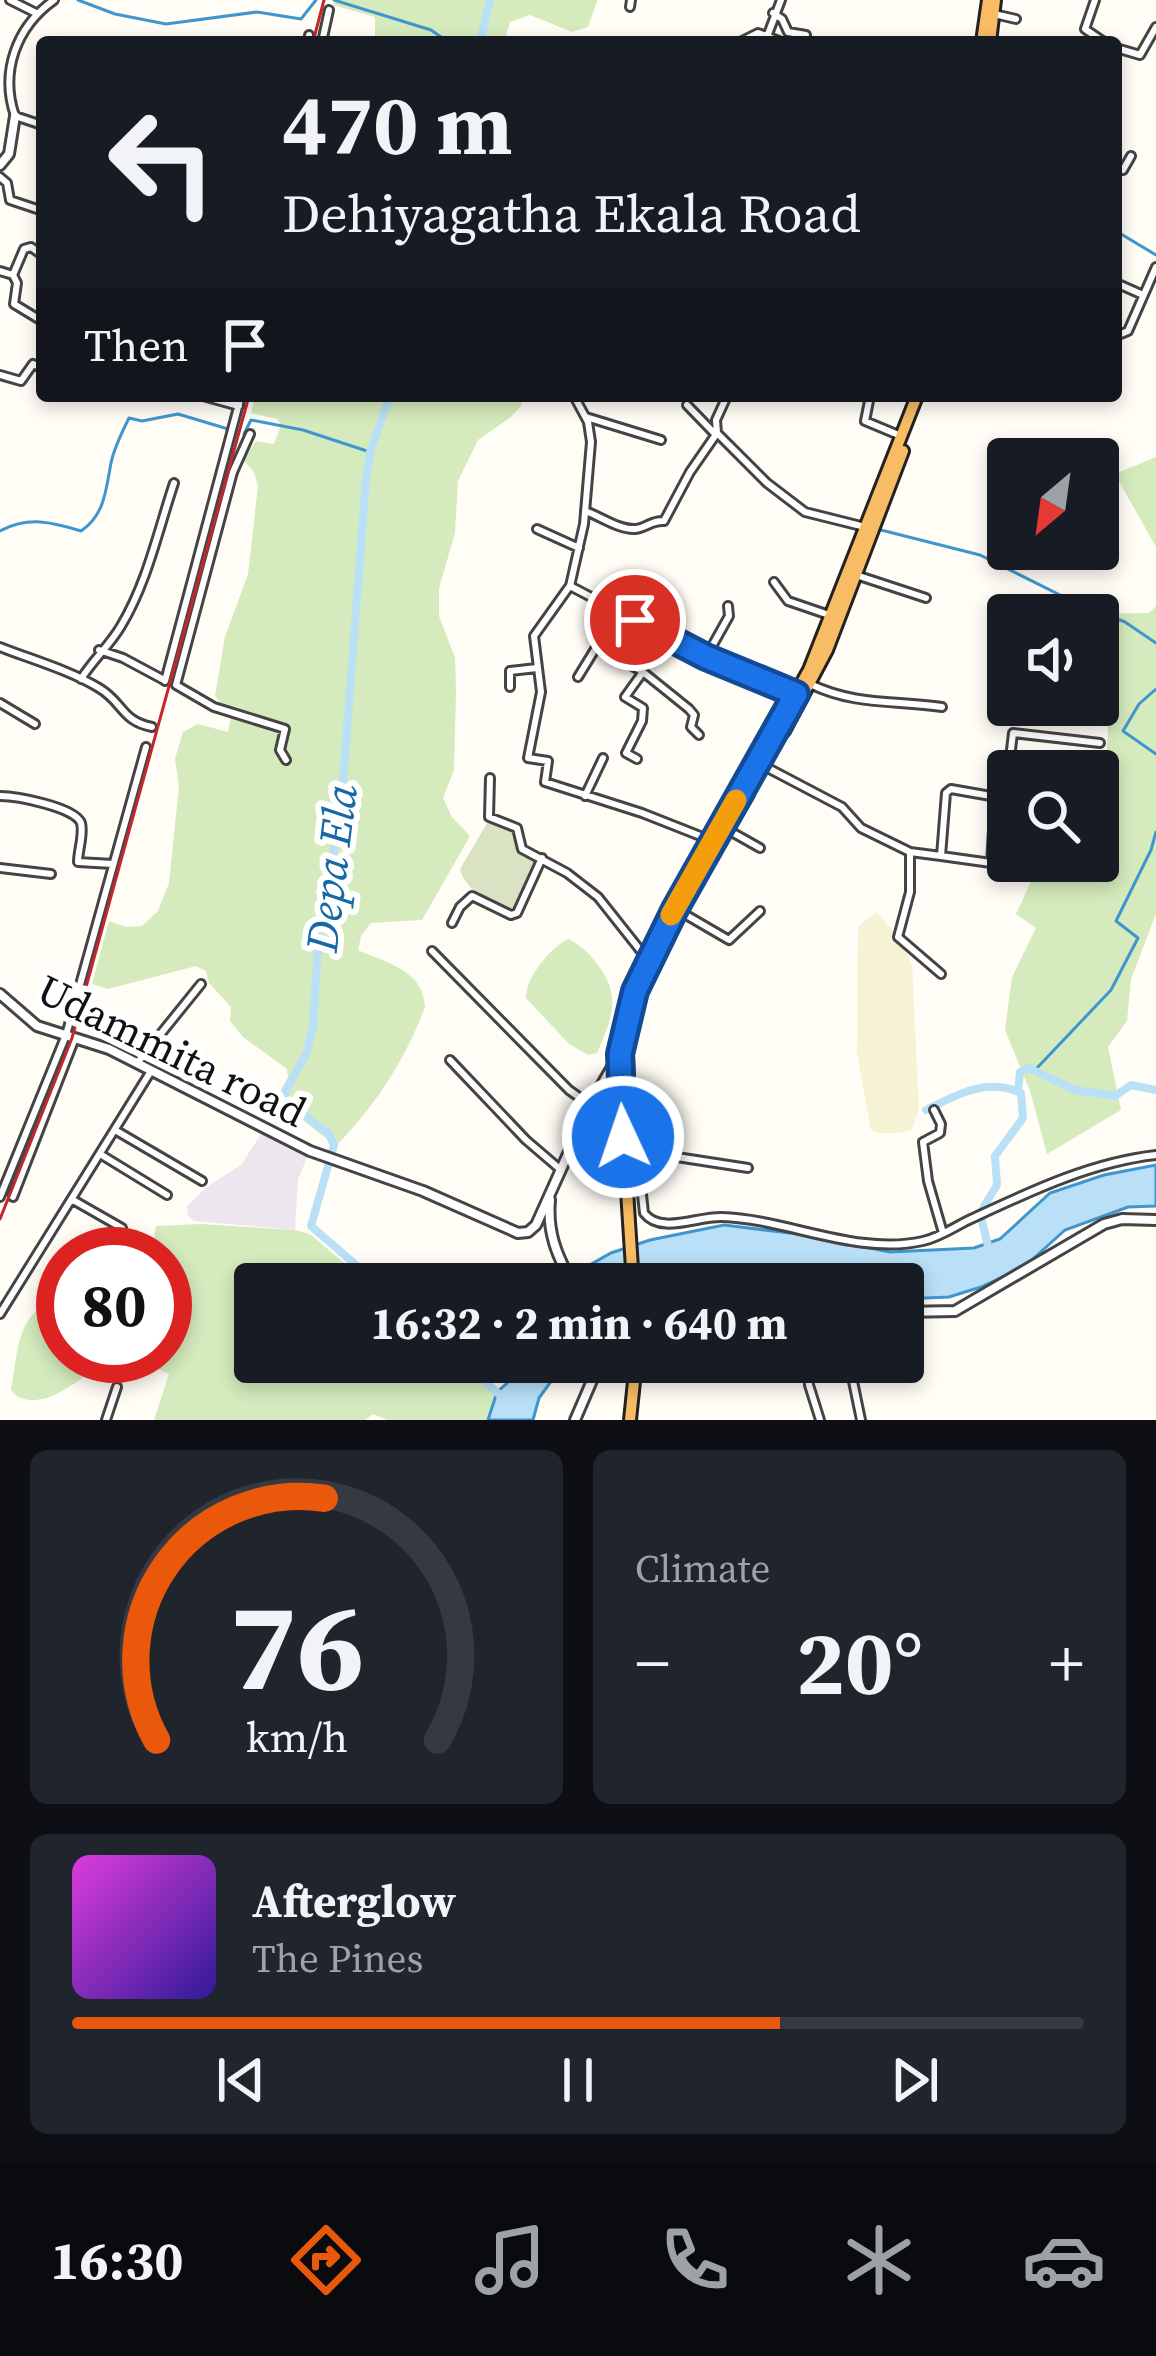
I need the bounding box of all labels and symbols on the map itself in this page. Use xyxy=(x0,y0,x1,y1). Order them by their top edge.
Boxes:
north arrow xyxy=(987,438,1119,570)
pin xyxy=(584,569,686,671)
water label: Depa Ela xyxy=(290,780,372,957)
street label: Udammita road xyxy=(28,960,316,1140)
position arrow xyxy=(560,1074,686,1200)
speed limit sign: 80 xyxy=(36,1227,192,1383)

